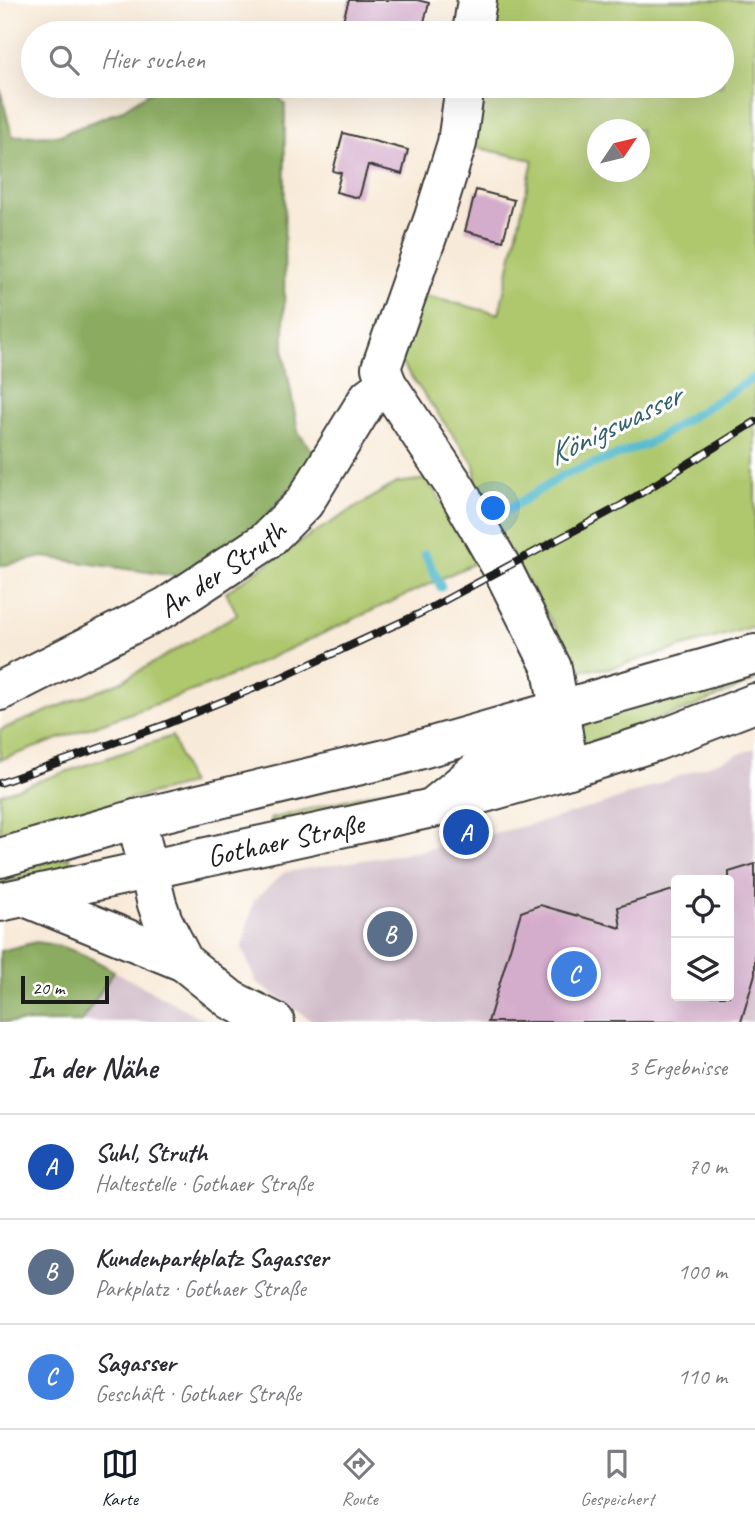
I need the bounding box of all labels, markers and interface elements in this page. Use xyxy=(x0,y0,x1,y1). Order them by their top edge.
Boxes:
search box xyxy=(21,21,734,98)
icon: search xyxy=(45,41,83,79)
text: Hier suchen xyxy=(101,43,205,76)
north arrow xyxy=(587,119,650,182)
water label: Königswasser xyxy=(541,373,692,475)
your location xyxy=(476,491,510,525)
street label: An der Struth xyxy=(151,511,296,626)
street label: Gothaer Straße xyxy=(203,804,369,875)
pin: A xyxy=(443,806,489,858)
map controls xyxy=(671,875,734,1001)
button: locate xyxy=(671,875,734,938)
pin: B xyxy=(367,908,413,960)
button: layers xyxy=(671,938,734,1001)
pin: C xyxy=(551,948,597,1000)
scale bar xyxy=(21,973,108,1005)
text: 20 m xyxy=(32,976,64,1000)
text: In der Nähe xyxy=(28,1049,157,1087)
text: 3 Ergebnisse xyxy=(627,1053,727,1082)
text: Suhl, Struth xyxy=(95,1136,207,1169)
text: A xyxy=(45,1152,57,1181)
text: 70 m xyxy=(688,1152,727,1181)
text: Haltestelle · Gothaer Straße xyxy=(95,1169,313,1198)
text: Kundenparkplatz Sagasser xyxy=(95,1241,328,1274)
text: B xyxy=(45,1257,57,1286)
text: 100 m xyxy=(678,1257,727,1286)
text: Parkplatz · Gothaer Straße xyxy=(95,1274,306,1303)
text: Sagasser xyxy=(95,1346,176,1379)
text: C xyxy=(46,1362,56,1391)
text: 110 m xyxy=(678,1362,727,1391)
text: Geschäft · Gothaer Straße xyxy=(95,1379,301,1408)
tab: Karte xyxy=(101,1445,139,1511)
tab: Route xyxy=(340,1445,378,1511)
tab: Gespeichert xyxy=(580,1445,654,1511)

